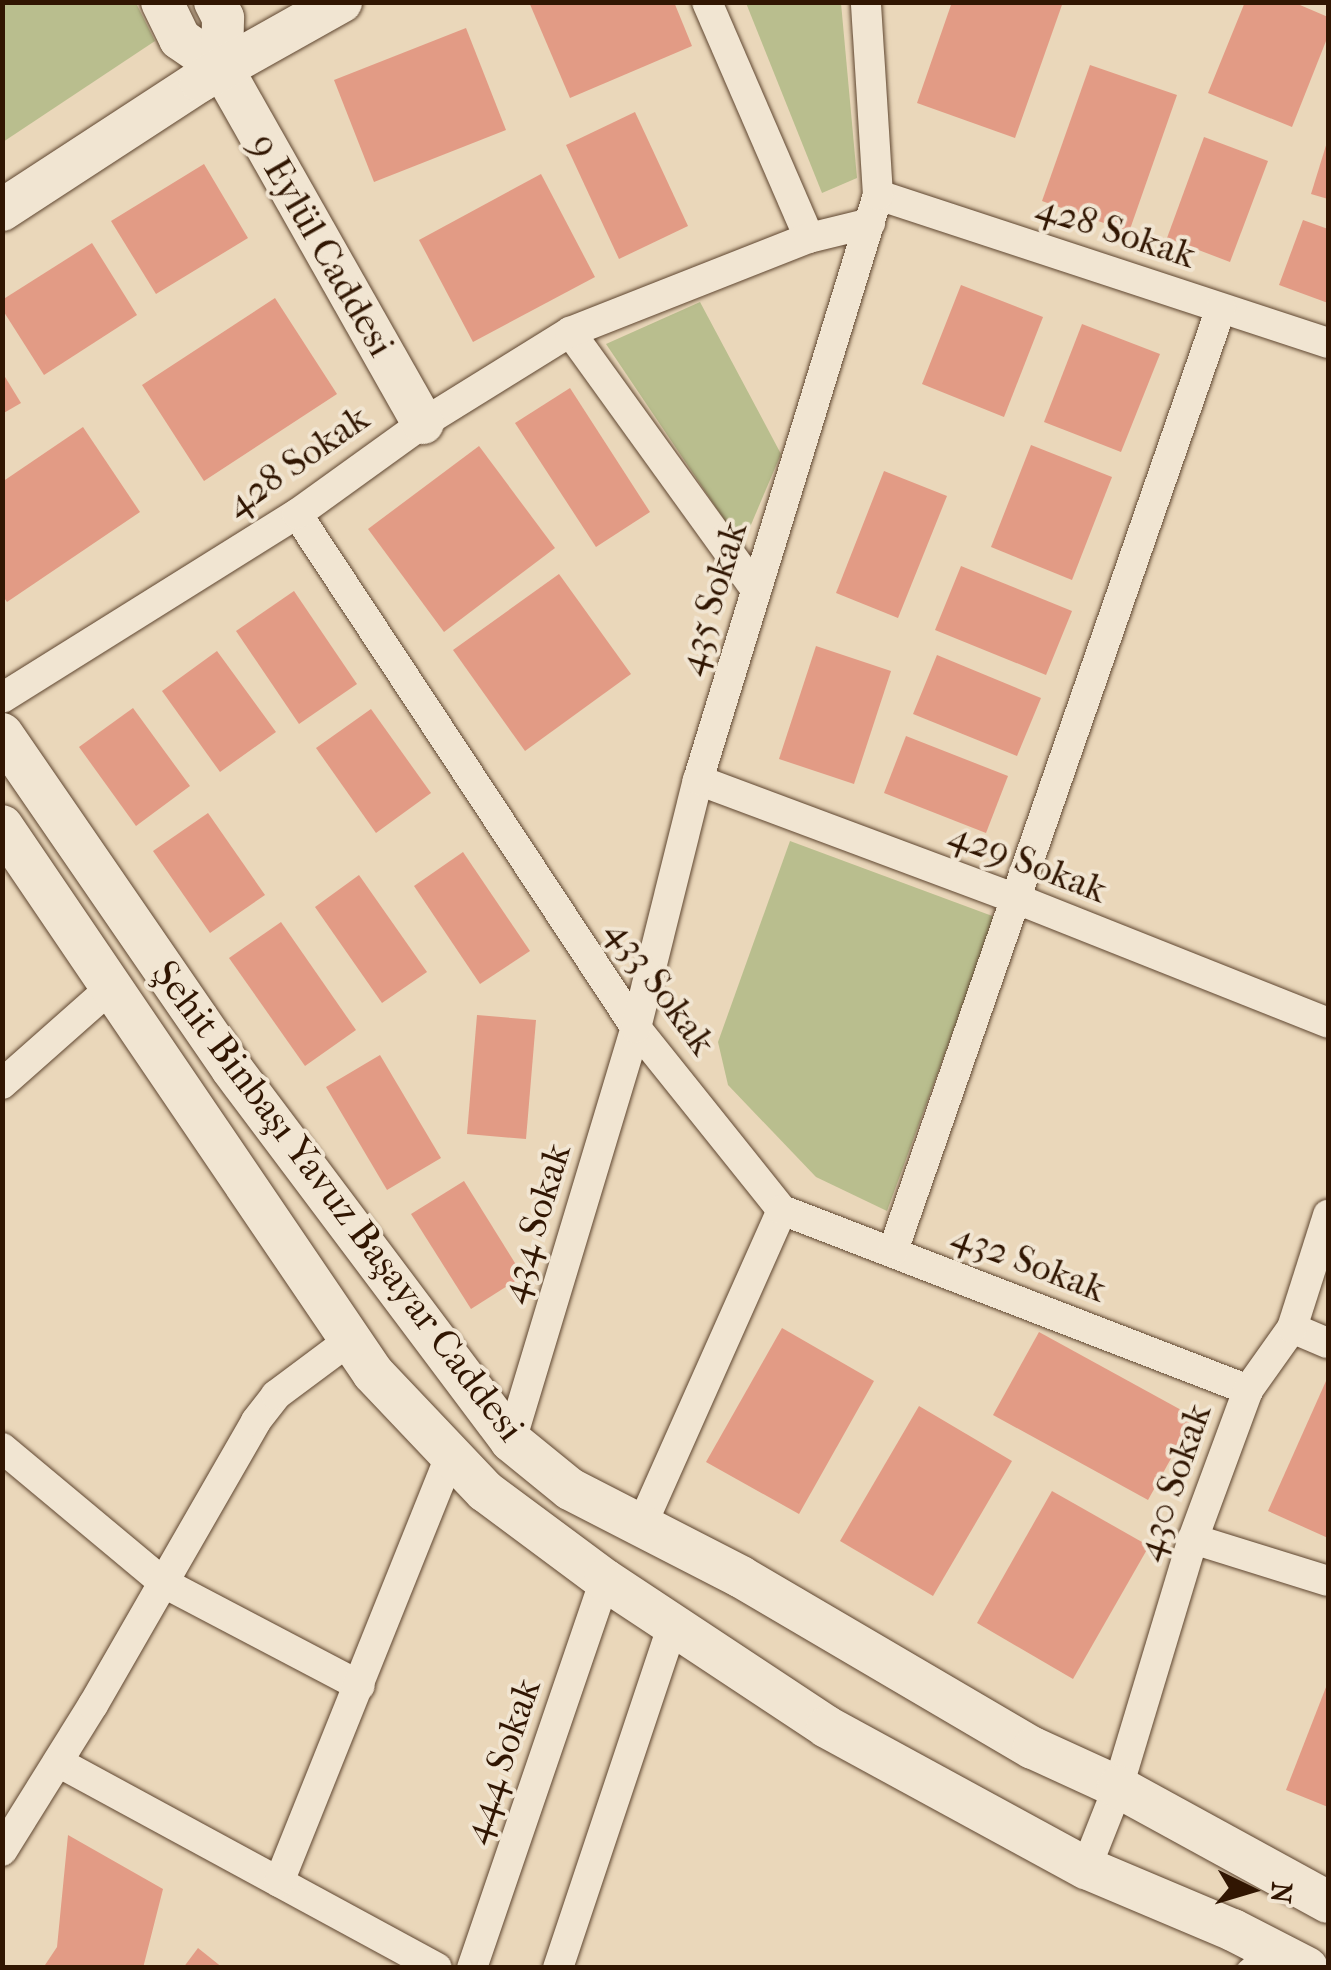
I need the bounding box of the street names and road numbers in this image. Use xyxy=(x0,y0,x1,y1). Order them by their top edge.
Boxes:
street label: 9 Eylül Caddesi xyxy=(240,125,404,365)
street label: 428 Sokak xyxy=(1031,184,1201,278)
street label: 428 Sokak xyxy=(217,395,377,527)
street label: 435 Sokak xyxy=(667,516,757,680)
street label: 429 Sokak xyxy=(943,811,1113,913)
street label: 433 Sokak xyxy=(596,910,726,1064)
street label: Şehit Binbaşı Yavuz Başayar Caddesi xyxy=(142,952,534,1450)
street label: 434 Sokak xyxy=(489,1138,581,1308)
street label: 432 Sokak xyxy=(946,1212,1112,1312)
street label: 430 Sokak xyxy=(1125,1398,1221,1566)
street label: 444 Sokak xyxy=(452,1673,550,1849)

